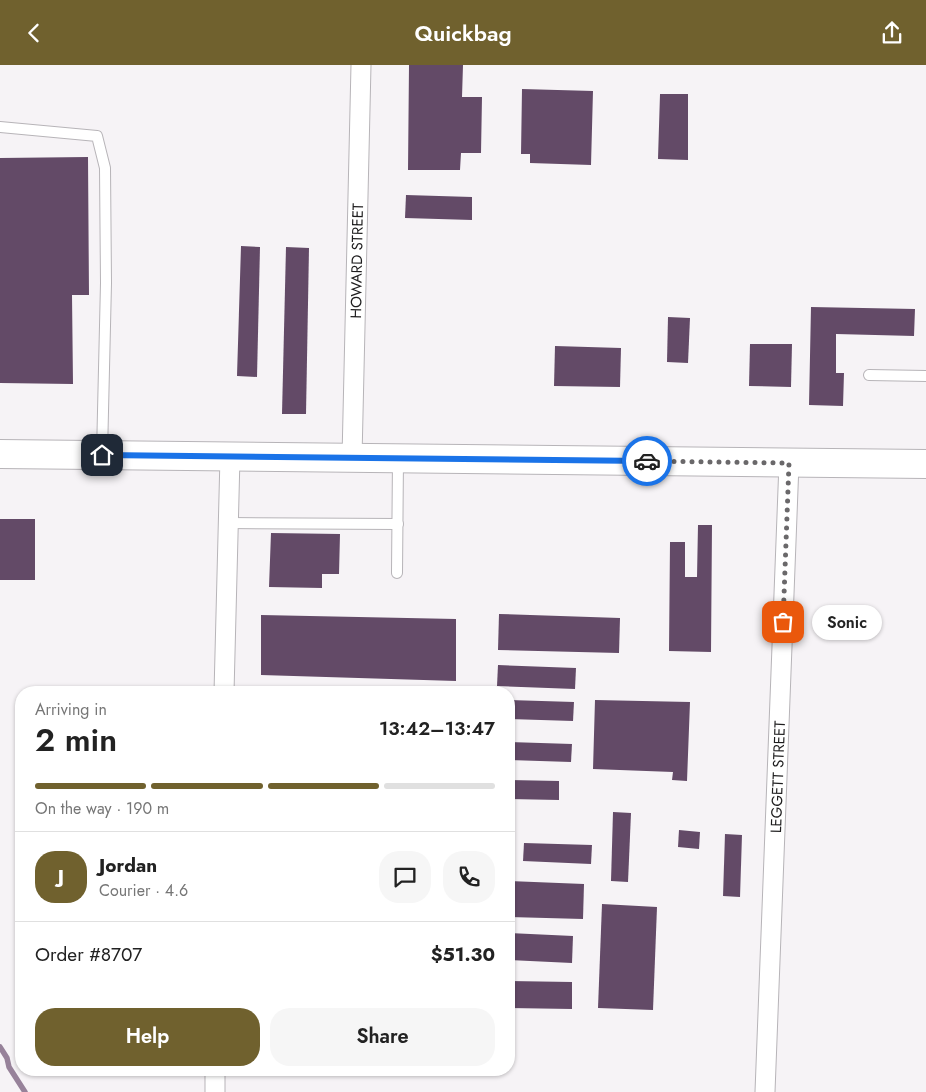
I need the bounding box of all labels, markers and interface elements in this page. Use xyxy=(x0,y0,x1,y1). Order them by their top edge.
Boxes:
text: Quickbag xyxy=(414,17,512,49)
icon: back xyxy=(20,19,48,47)
icon: share xyxy=(878,19,906,47)
street label: HOWARD STREET xyxy=(345,203,369,319)
pin xyxy=(81,434,123,476)
courier xyxy=(622,436,672,486)
icon: home xyxy=(88,441,116,469)
icon: car xyxy=(633,447,661,475)
pin xyxy=(762,601,804,643)
callout: Sonic xyxy=(813,605,883,639)
icon: bag xyxy=(769,608,797,636)
text: Sonic xyxy=(827,611,867,634)
text: Arriving in xyxy=(35,698,107,721)
text: 13:42–13:47 xyxy=(379,715,495,742)
text: 2 min xyxy=(35,717,117,763)
street label: LEGGETT STREET xyxy=(765,720,791,834)
text: On the way · 190 m xyxy=(35,797,169,820)
button: chat xyxy=(379,851,431,903)
button: phone xyxy=(443,851,495,903)
text: Jordan xyxy=(99,852,157,879)
text: J xyxy=(58,863,64,890)
text: Courier · 4.6 xyxy=(99,879,188,902)
text: Order #8707 xyxy=(35,941,142,968)
text: $51.30 xyxy=(431,941,495,968)
button: Help xyxy=(35,1008,260,1066)
button: Share xyxy=(270,1008,495,1066)

